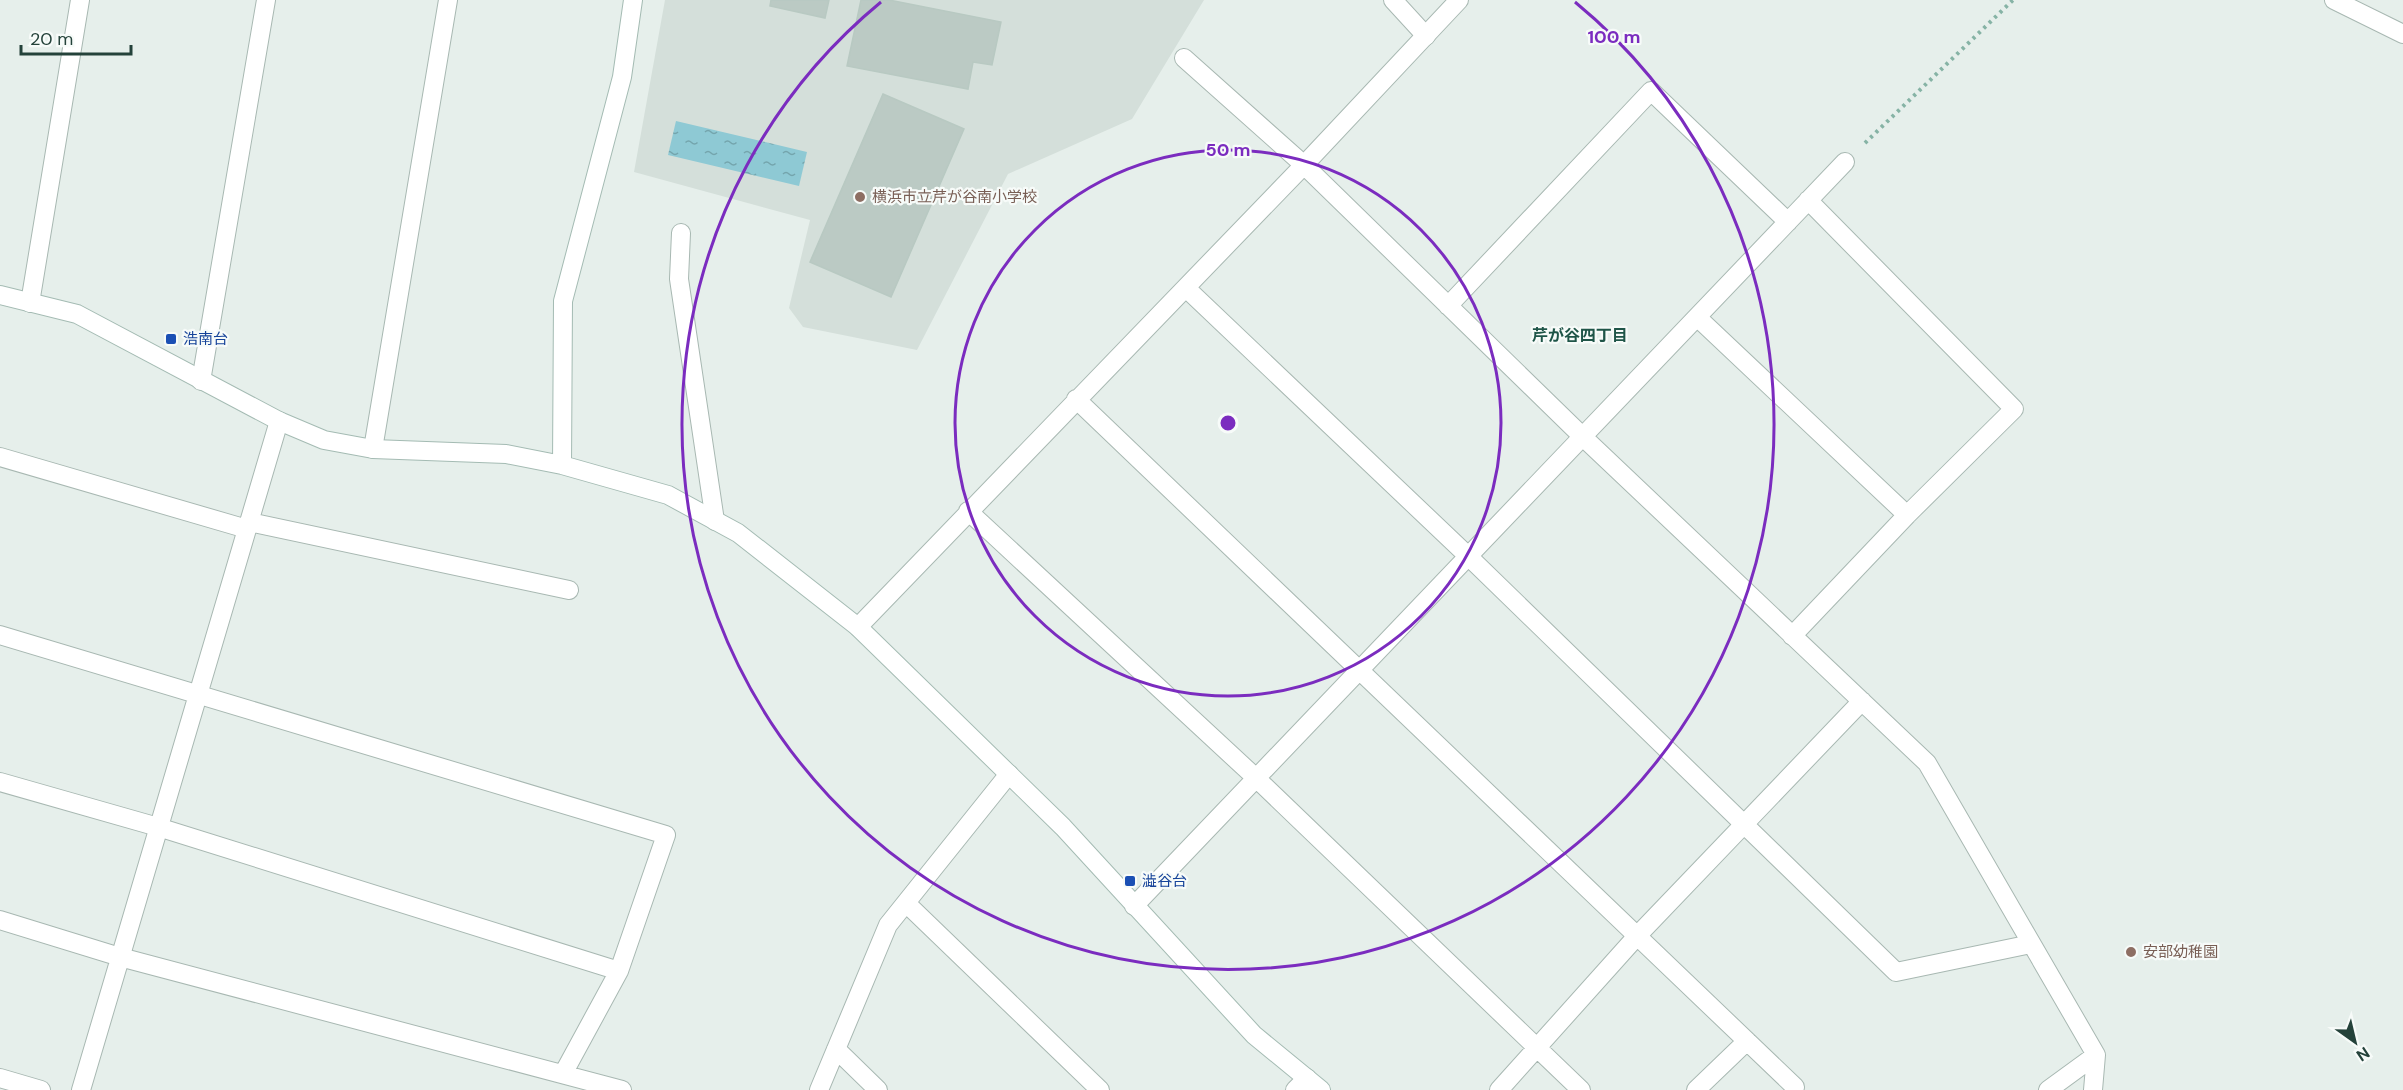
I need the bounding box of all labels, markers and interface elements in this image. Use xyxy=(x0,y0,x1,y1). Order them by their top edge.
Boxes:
scale bar xyxy=(21,18,130,56)
text: 100 m xyxy=(1587,25,1641,49)
text: 20 m xyxy=(30,27,73,51)
text: 50 m xyxy=(1205,138,1251,162)
place label: 横浜市立芹が谷南小学校 xyxy=(872,187,1037,207)
marker: 横浜市立芹が谷南小学校 xyxy=(853,190,867,204)
district label: 芹が谷四丁目 xyxy=(1532,325,1628,346)
place label: 浩南台 xyxy=(183,329,228,349)
marker: 浩南台 xyxy=(164,332,178,346)
centre of rings xyxy=(1218,413,1238,433)
place label: 澁谷台 xyxy=(1142,871,1187,891)
marker: 澁谷台 xyxy=(1123,874,1137,888)
place label: 安部幼稚園 xyxy=(2143,942,2218,962)
marker: 安部幼稚園 xyxy=(2124,945,2138,959)
north arrow xyxy=(2325,1012,2385,1072)
text: N xyxy=(2352,1042,2374,1066)

